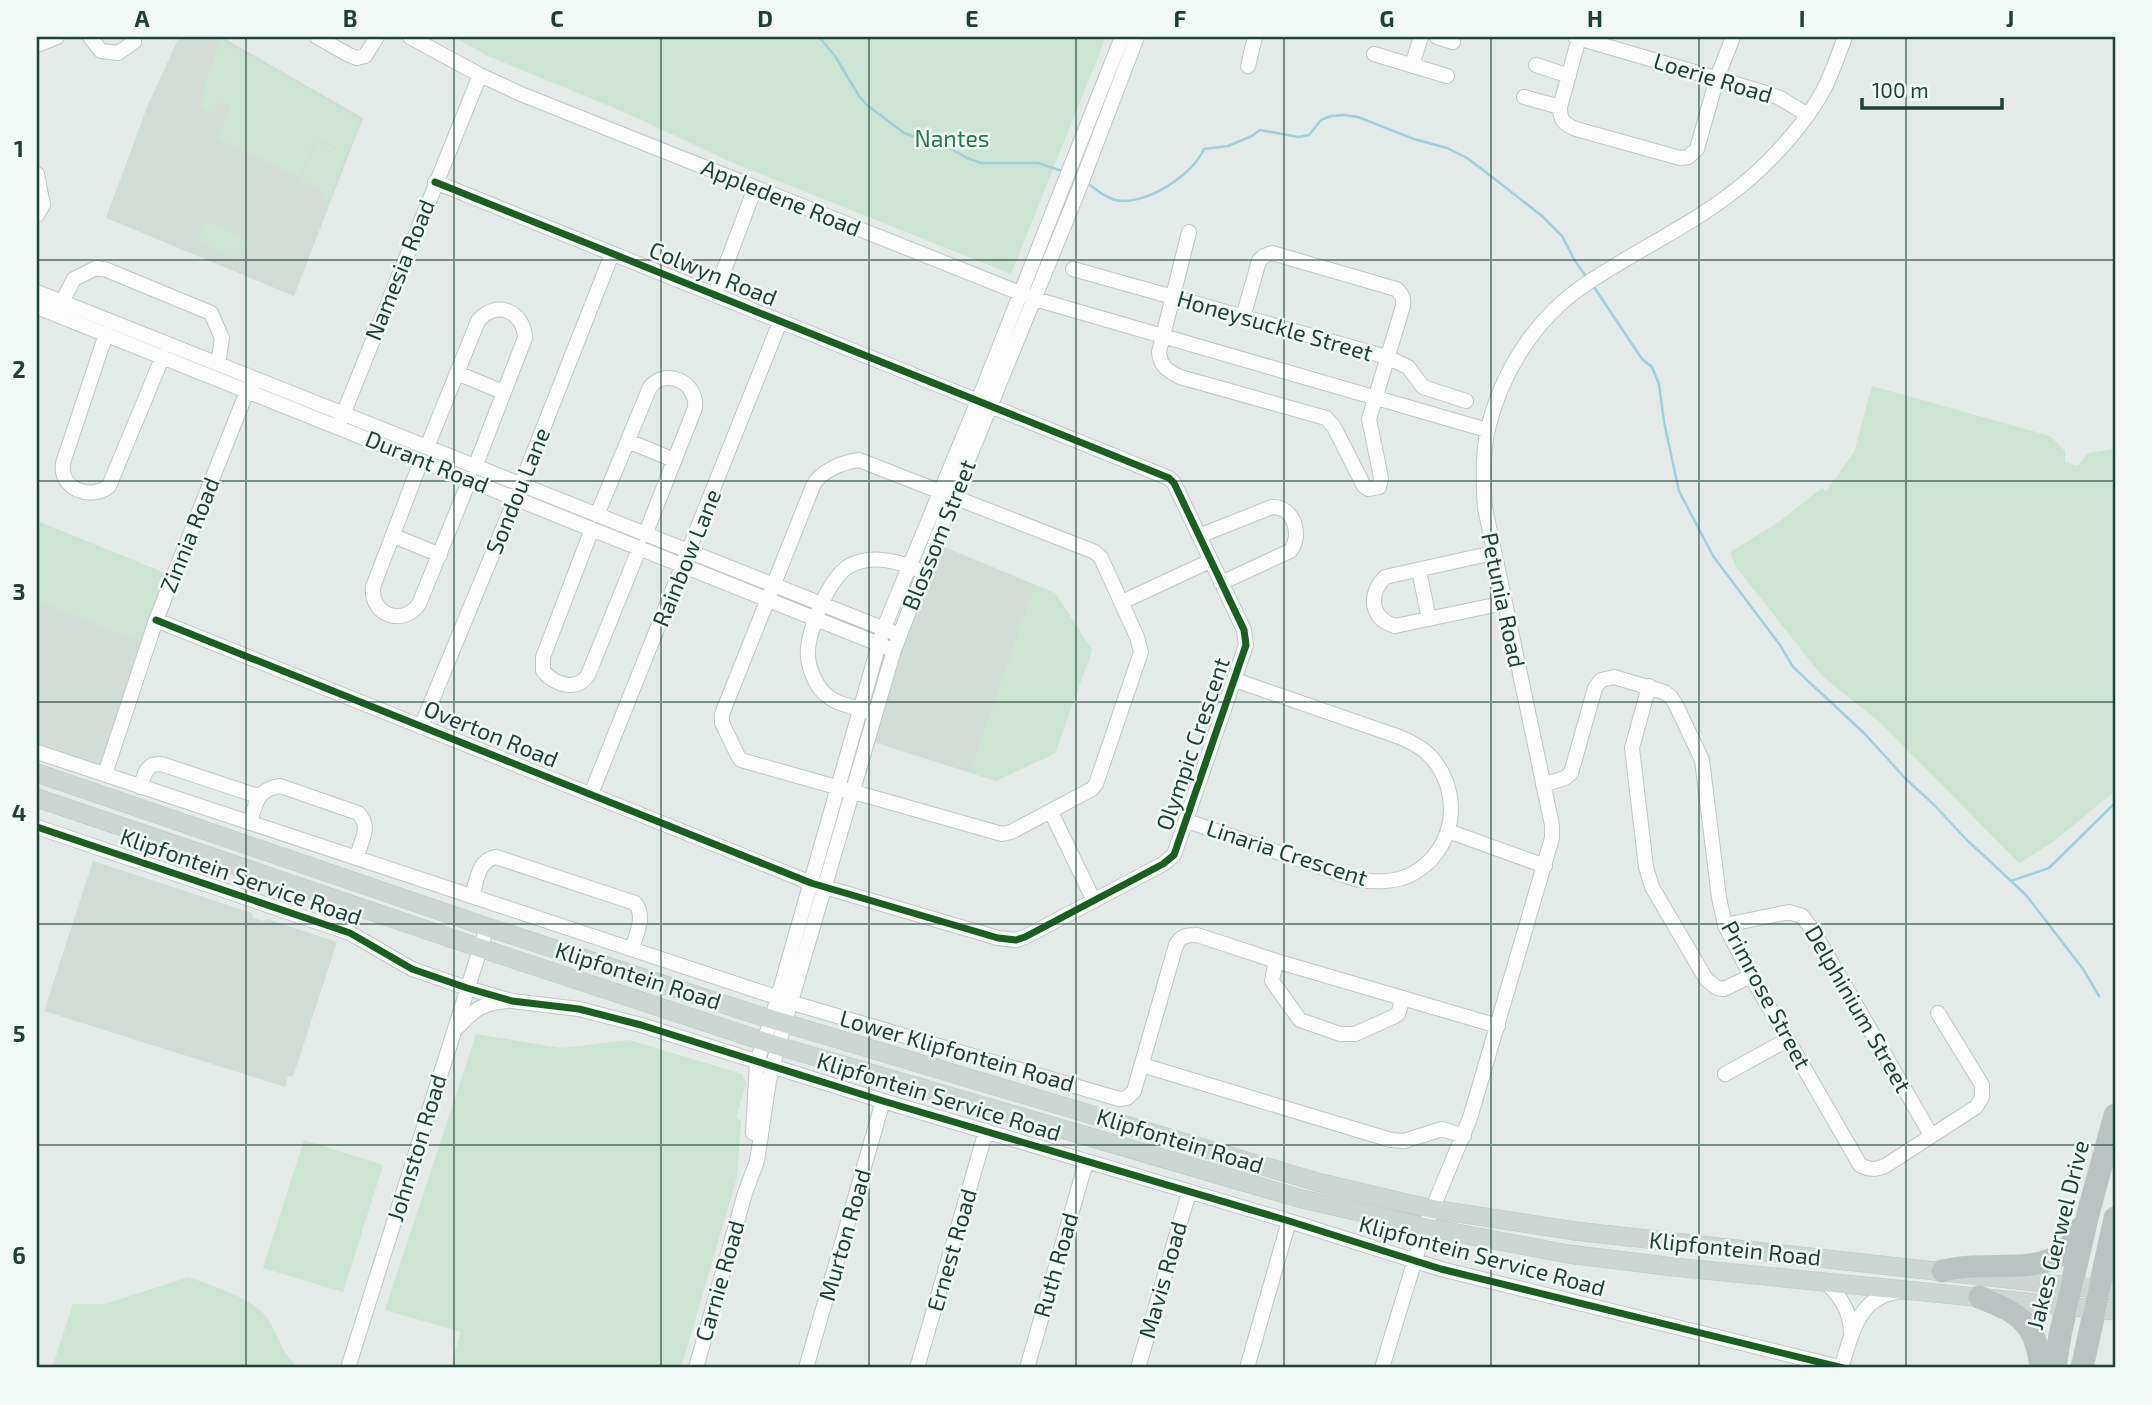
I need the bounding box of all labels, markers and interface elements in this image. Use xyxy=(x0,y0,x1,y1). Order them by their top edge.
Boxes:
text: A xyxy=(134,4,150,32)
text: B xyxy=(343,4,357,32)
text: C xyxy=(550,4,564,32)
text: D xyxy=(757,4,773,32)
text: E xyxy=(965,4,979,32)
text: F xyxy=(1174,4,1187,32)
text: G xyxy=(1380,4,1394,32)
text: H xyxy=(1587,4,1603,32)
text: I xyxy=(1799,4,1805,32)
text: J xyxy=(2006,4,2014,32)
street label: Loerie Road xyxy=(1651,46,1776,108)
scale bar xyxy=(1862,66,2002,110)
text: 100 m xyxy=(1872,77,1929,102)
park label: Nantes xyxy=(914,124,990,152)
text: 1 xyxy=(14,134,24,162)
street label: Appledene Road xyxy=(698,152,865,242)
street label: Namesia Road xyxy=(358,195,440,344)
street label: Colwyn Road xyxy=(645,235,781,311)
street label: Honeysuckle Street xyxy=(1174,284,1377,366)
text: 2 xyxy=(12,355,26,383)
street label: Sondou Lane xyxy=(479,423,555,558)
street label: Durant Road xyxy=(362,424,493,498)
street label: Blossom Street xyxy=(895,455,981,614)
street label: Zinnia Road xyxy=(153,473,225,596)
street label: Rainbow Lane xyxy=(646,485,726,630)
street label: Petunia Road xyxy=(1476,530,1532,670)
text: 3 xyxy=(12,577,26,605)
street label: Olympic Crescent xyxy=(1149,653,1235,834)
street label: Overton Road xyxy=(420,693,563,773)
text: 4 xyxy=(12,798,26,826)
street label: Linaria Crescent xyxy=(1203,813,1372,891)
street label: Klipfontein Service Road xyxy=(117,822,366,931)
street label: Primrose Street xyxy=(1716,916,1818,1074)
street label: Delphinium Street xyxy=(1800,920,1918,1097)
street label: Klipfontein Road xyxy=(552,935,725,1015)
street label: Lower Klipfontein Road xyxy=(837,1003,1078,1097)
text: 5 xyxy=(13,1019,25,1047)
street label: Klipfontein Service Road xyxy=(814,1046,1065,1147)
street label: Johnston Road xyxy=(380,1071,452,1225)
street label: Klipfontein Road xyxy=(1094,1101,1267,1179)
street label: Jakes Gerwel Drive xyxy=(2020,1137,2094,1332)
street label: Murton Road xyxy=(812,1166,876,1304)
street label: Ernest Road xyxy=(920,1185,982,1314)
street label: Ruth Road xyxy=(1027,1209,1083,1320)
street label: Klipfontein Service Road xyxy=(1356,1209,1608,1301)
street label: Carnie Road xyxy=(688,1217,750,1344)
street label: Mavis Road xyxy=(1132,1218,1192,1341)
street label: Klipfontein Road xyxy=(1648,1225,1822,1271)
text: 6 xyxy=(12,1241,26,1269)

